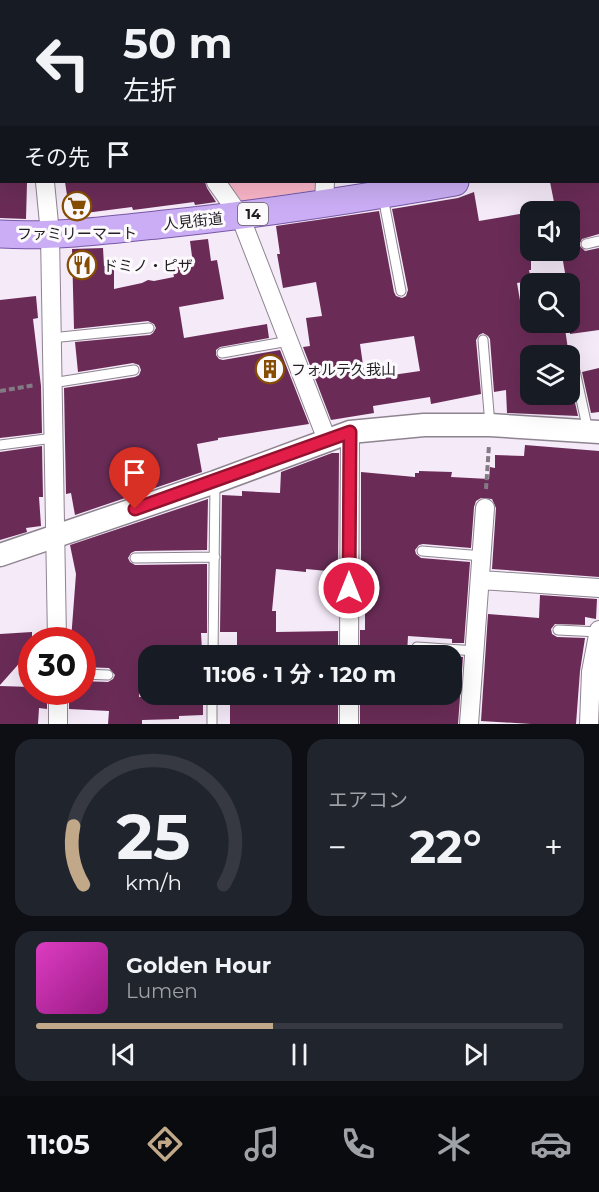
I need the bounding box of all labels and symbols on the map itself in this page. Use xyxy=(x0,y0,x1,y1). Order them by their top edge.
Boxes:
supermarket icon: ファミリーマート xyxy=(61,190,93,222)
road number: 14 xyxy=(238,203,268,225)
street label: 人見街道 xyxy=(162,208,224,234)
place label: ファミリーマート xyxy=(17,224,137,243)
restaurant icon: ドミノ・ピザ xyxy=(66,249,98,281)
place label: ドミノ・ピザ xyxy=(103,256,193,275)
building icon: フォルテ久我山 xyxy=(254,353,286,385)
place label: フォルテ久我山 xyxy=(291,360,396,379)
pin xyxy=(109,447,160,509)
position arrow xyxy=(317,556,381,620)
speed limit sign: 30 xyxy=(18,627,96,705)

